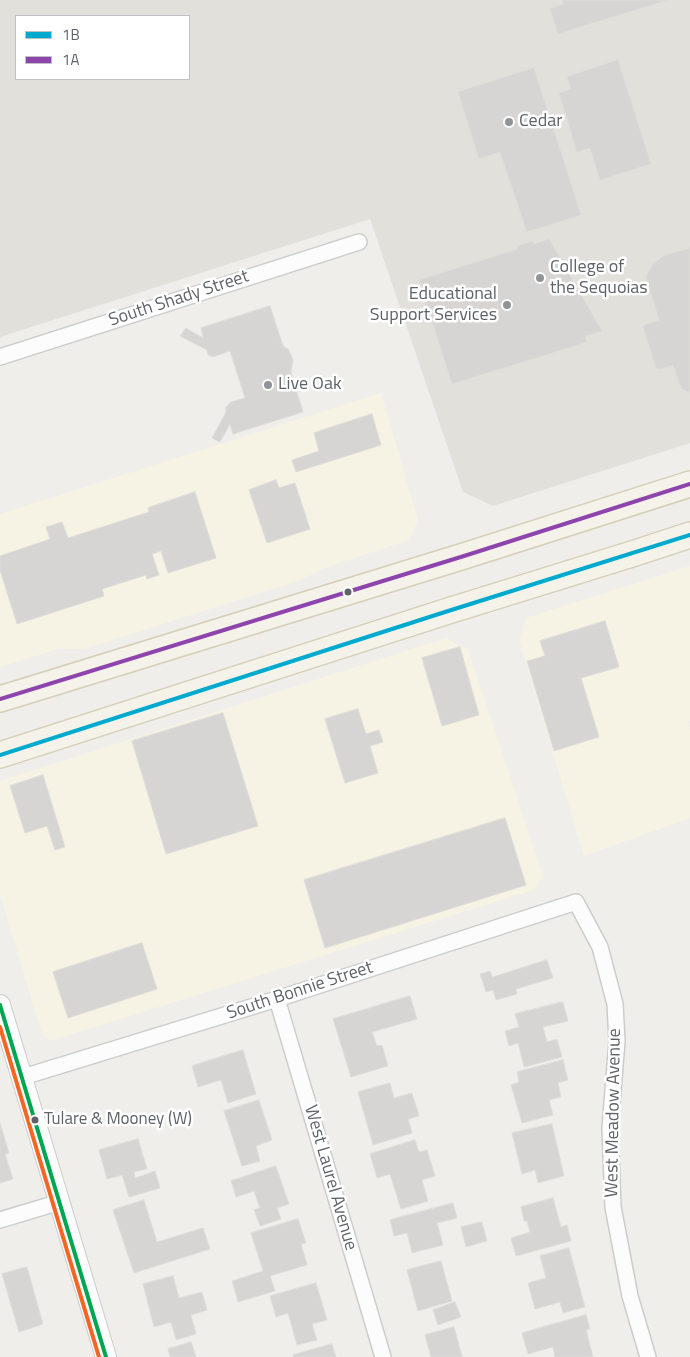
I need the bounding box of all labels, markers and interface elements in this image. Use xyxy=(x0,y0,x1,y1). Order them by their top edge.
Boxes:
legend xyxy=(15,15,190,80)
text: 1B xyxy=(62,23,80,46)
text: 1A xyxy=(62,48,79,71)
place label: Cedar xyxy=(519,111,562,133)
marker: Cedar xyxy=(503,116,515,128)
place label: College of the Sequoias xyxy=(550,257,648,300)
street label: South Shady Street xyxy=(106,266,252,332)
marker: College of the Sequoias xyxy=(534,272,546,284)
place label: Educational Support Services xyxy=(370,284,497,326)
marker: Educational Support Services xyxy=(501,299,513,311)
place label: Live Oak xyxy=(278,374,342,396)
marker: Live Oak xyxy=(262,379,274,391)
unlabelled marker xyxy=(343,587,353,597)
street label: South Bonnie Street xyxy=(224,957,376,1025)
street label: West Meadow Avenue xyxy=(602,1028,626,1198)
street label: West Laurel Avenue xyxy=(299,1103,361,1253)
place label: Tulare & Mooney (W) xyxy=(44,1110,192,1130)
marker: Tulare & Mooney (W) xyxy=(30,1115,40,1125)

